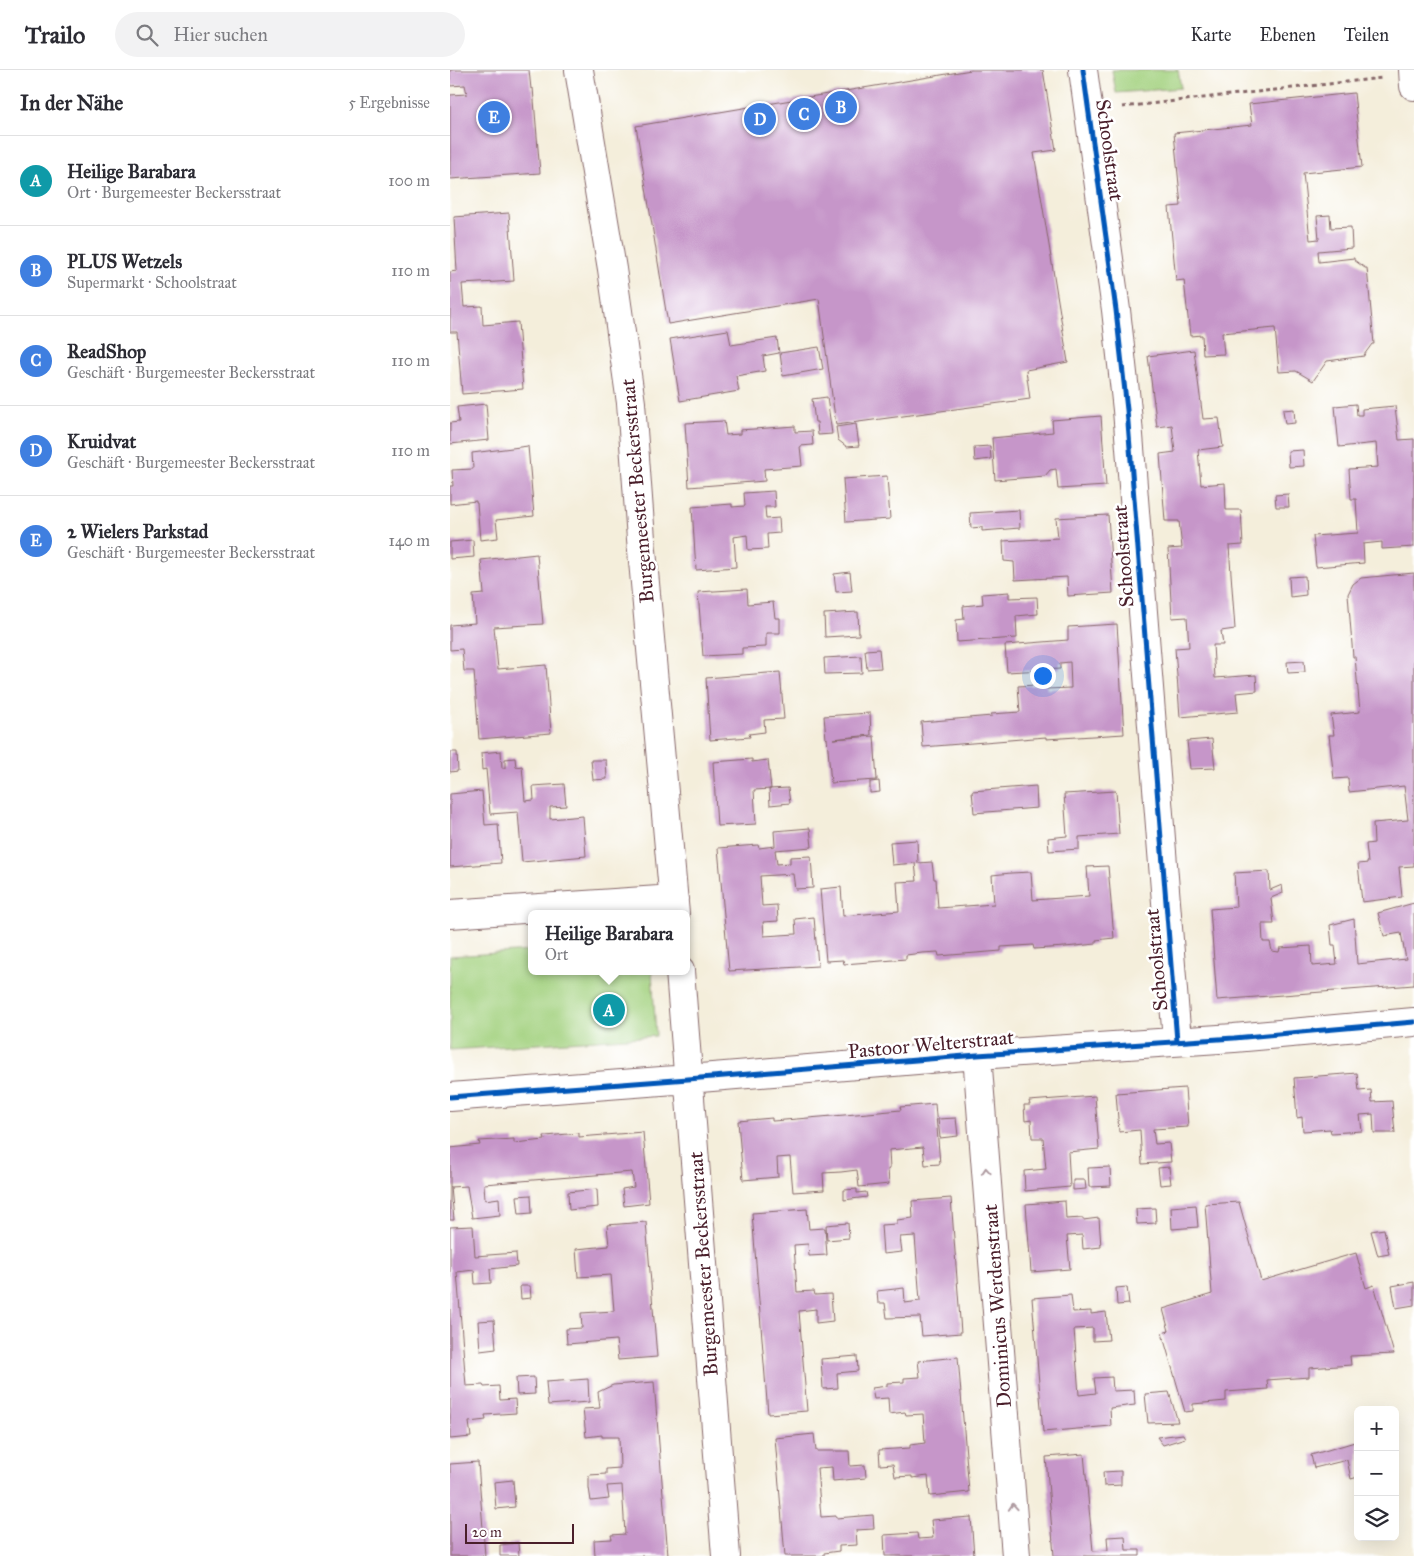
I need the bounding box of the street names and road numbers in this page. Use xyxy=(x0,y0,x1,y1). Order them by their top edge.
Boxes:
street label: Schoolstraat xyxy=(1091,98,1129,202)
street label: Burgemeester Beckersstraat xyxy=(615,378,660,604)
street label: Schoolstraat xyxy=(1107,504,1139,608)
street label: Schoolstraat xyxy=(1140,908,1172,1012)
street label: Pastoor Welterstraat xyxy=(847,1025,1015,1063)
street label: Burgemeester Beckersstraat xyxy=(683,1151,724,1377)
street label: Dominicus Werdenstraat xyxy=(978,1203,1016,1409)

